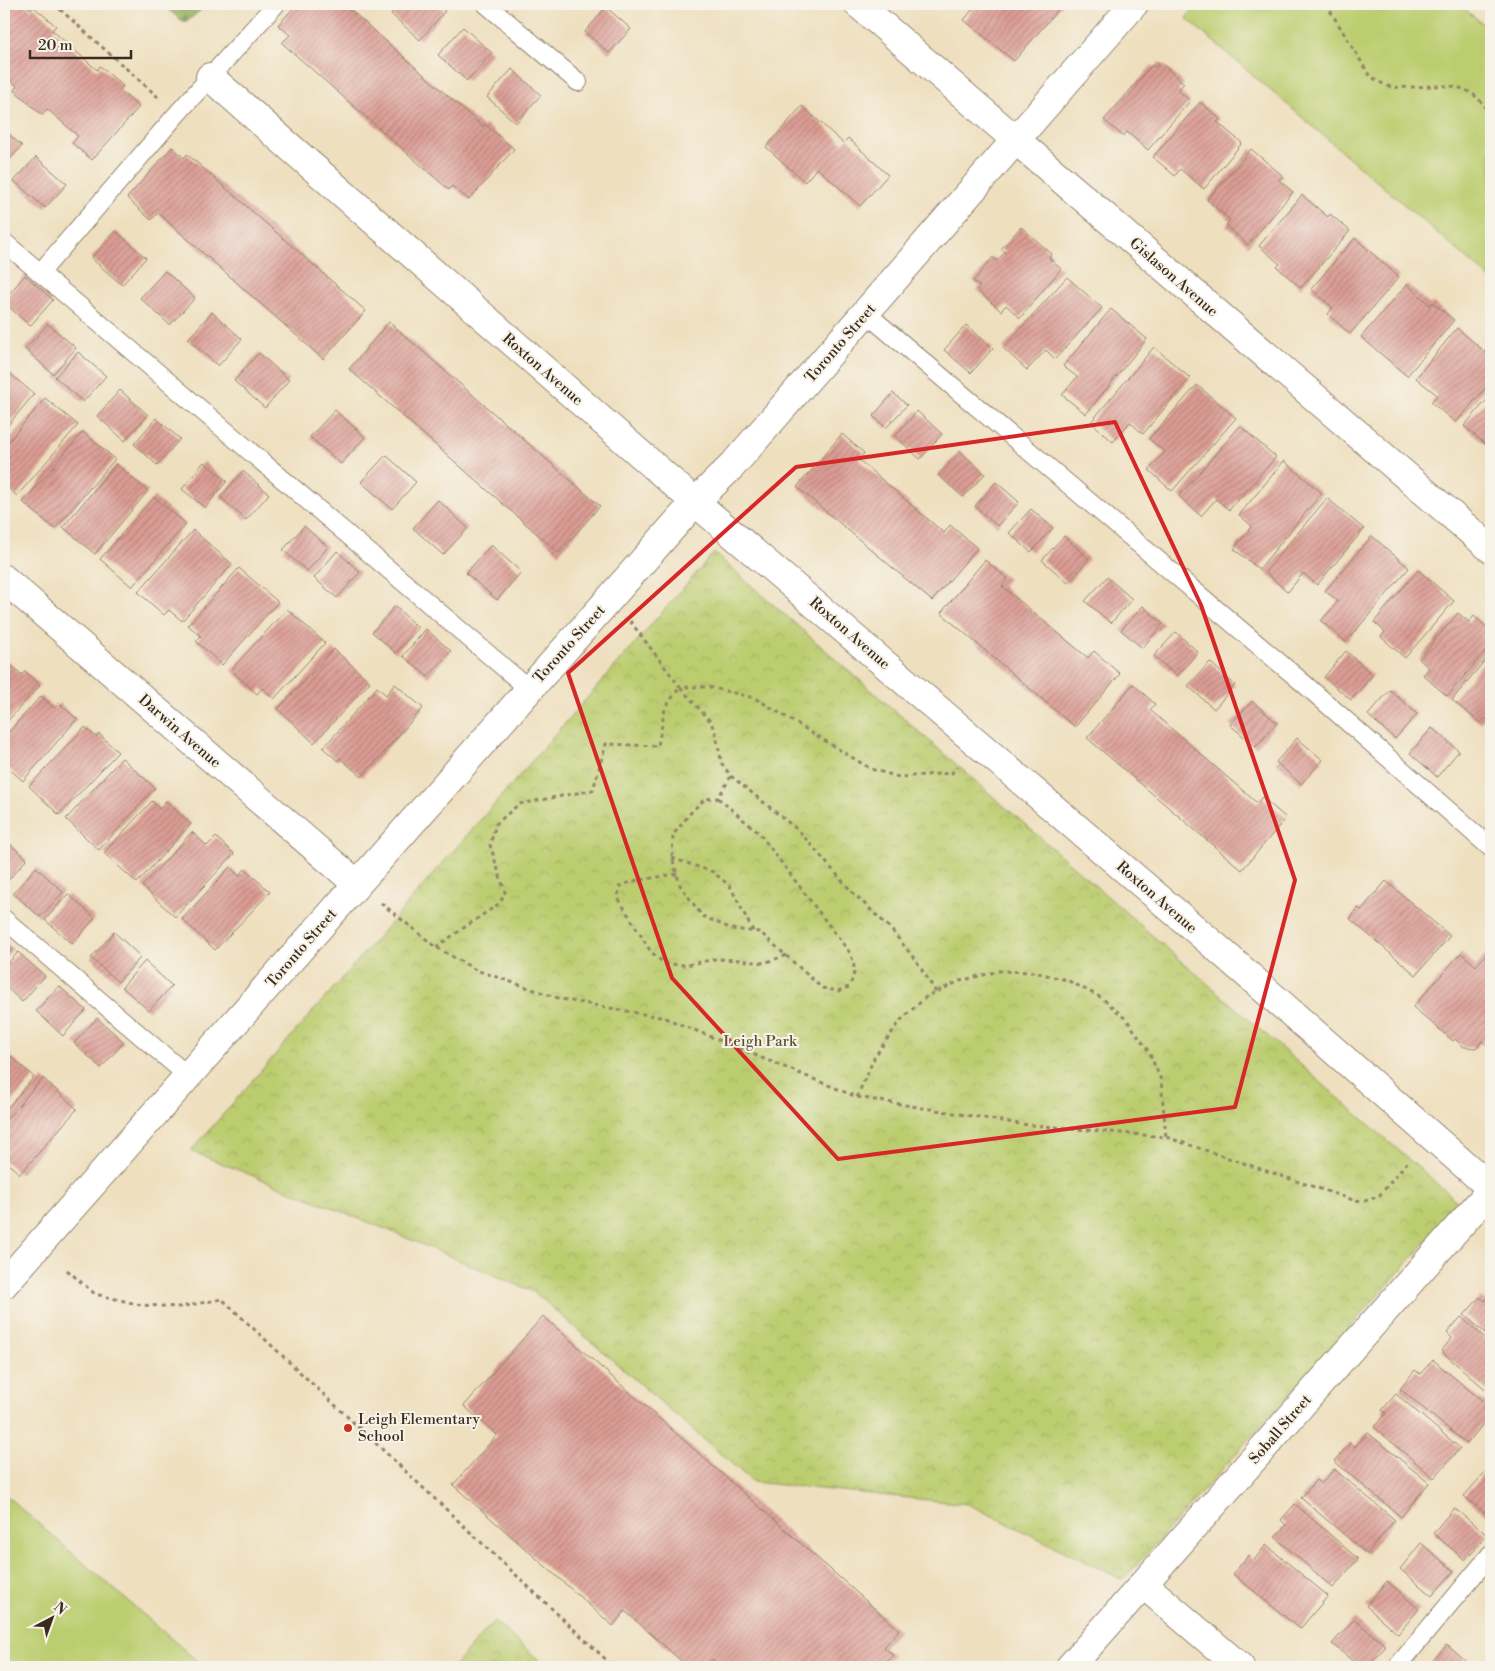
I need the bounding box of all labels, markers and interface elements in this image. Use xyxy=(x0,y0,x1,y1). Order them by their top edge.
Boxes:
scale bar xyxy=(30,28,131,60)
text: 20 m xyxy=(38,36,73,55)
street label: Gislason Avenue xyxy=(1126,234,1222,321)
street label: Toronto Street xyxy=(801,299,880,387)
street label: Roxton Avenue xyxy=(498,329,587,410)
street label: Roxton Avenue xyxy=(805,593,894,674)
street label: Toronto Street xyxy=(529,601,610,687)
street label: Darwin Avenue xyxy=(135,690,225,772)
street label: Roxton Avenue xyxy=(1112,857,1201,938)
street label: Toronto Street xyxy=(262,904,341,992)
park label: Leigh Park xyxy=(723,1032,798,1051)
street label: Soball Street xyxy=(1245,1390,1316,1468)
place label: Leigh Elementary School xyxy=(358,1410,480,1446)
marker: Leigh Elementary School xyxy=(342,1422,354,1434)
north arrow xyxy=(28,1594,78,1644)
text: N xyxy=(50,1599,70,1619)

